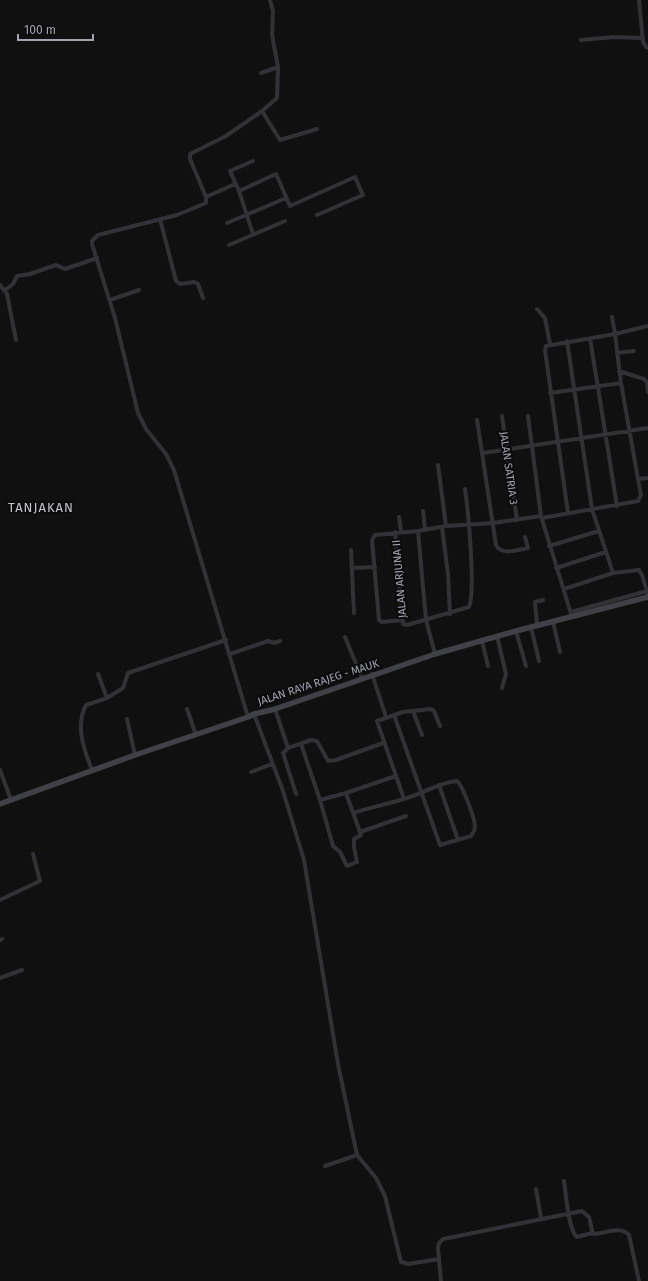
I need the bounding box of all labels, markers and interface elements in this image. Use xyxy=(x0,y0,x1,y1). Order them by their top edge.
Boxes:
scale bar xyxy=(18,16,93,42)
text: 100 m xyxy=(24,23,56,37)
street label: JALAN SATRIA 3 xyxy=(497,431,520,506)
district label: TANJAKAN xyxy=(8,500,74,515)
street label: JALAN ARJUNA II xyxy=(390,539,409,619)
street label: JALAN RAYA RAJEG - MAUK xyxy=(256,657,381,708)

